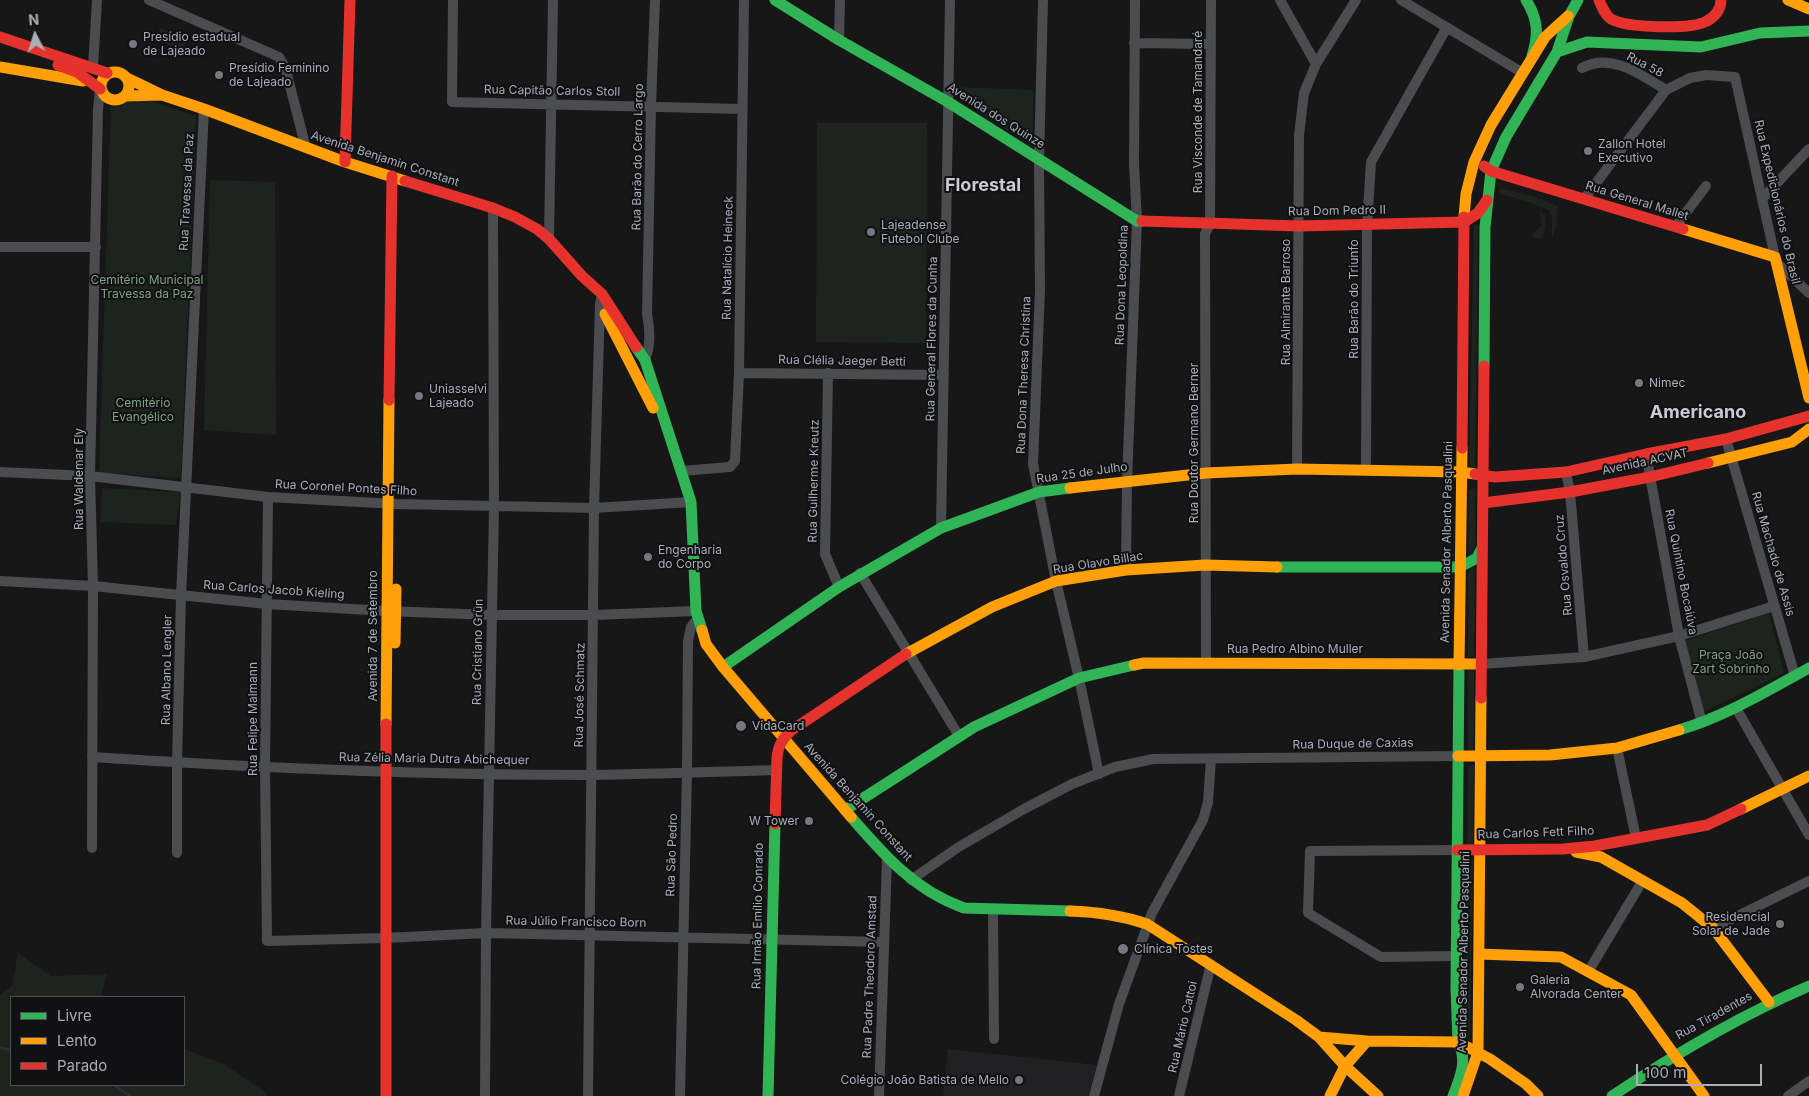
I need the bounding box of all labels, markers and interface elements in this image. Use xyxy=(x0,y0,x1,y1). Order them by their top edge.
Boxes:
north arrow xyxy=(10,10,60,60)
text: N xyxy=(28,11,40,28)
place label: Presídio estadual de Lajeado xyxy=(143,30,240,58)
street label: Rua Visconde de Tamandaré xyxy=(1191,31,1205,193)
marker: Presídio estadual de Lajeado xyxy=(127,38,139,50)
street label: Rua 58 xyxy=(1624,49,1666,81)
place label: Presídio Feminino de Lajeado xyxy=(229,61,329,89)
marker: Presídio Feminino de Lajeado xyxy=(213,69,225,81)
street label: Avenida dos Quinze xyxy=(945,80,1047,152)
street label: Rua Capitão Carlos Stoll xyxy=(484,83,620,99)
street label: Rua Barão do Cerro Largo xyxy=(630,83,646,231)
street label: Rua Expedicionários do Brasil xyxy=(1751,119,1803,285)
street label: Avenida Benjamin Constant xyxy=(309,128,461,190)
street label: Rua Travessa da Paz xyxy=(177,133,197,251)
place label: Zallon Hotel Executivo xyxy=(1598,137,1666,165)
marker: Zallon Hotel Executivo xyxy=(1582,145,1594,157)
district label: Florestal xyxy=(945,175,1021,197)
street label: Rua General Mallet xyxy=(1584,178,1690,224)
street label: Rua Natalício Heineck xyxy=(720,196,736,320)
street label: Rua Dom Pedro II xyxy=(1288,203,1386,219)
place label: Lajeadense Futebol Clube xyxy=(881,218,960,246)
street label: Rua Dona Leopoldina xyxy=(1113,225,1131,345)
marker: Lajeadense Futebol Clube xyxy=(865,226,877,238)
street label: Rua Almirante Barroso xyxy=(1279,239,1293,365)
street label: Rua Barão do Triunfo xyxy=(1347,239,1361,359)
street label: Rua General Flores da Cunha xyxy=(923,256,941,422)
park label: Cemitério Municipal Travessa da Paz xyxy=(91,273,203,301)
street label: Rua Dona Theresa Christina xyxy=(1014,296,1034,454)
street label: Rua Clélia Jaeger Betti xyxy=(778,353,906,369)
street label: Rua Doutor Germano Berner xyxy=(1187,363,1201,523)
place label: Nimec xyxy=(1649,376,1685,390)
marker: Nimec xyxy=(1633,377,1645,389)
place label: Uniasselvi Lajeado xyxy=(429,382,487,410)
marker: Uniasselvi Lajeado xyxy=(413,390,425,402)
park label: Cemitério Evangélico xyxy=(112,396,174,424)
district label: Americano xyxy=(1650,402,1746,424)
street label: Rua Guilherme Kreutz xyxy=(806,419,822,543)
street label: Rua Waldemar Ely xyxy=(72,428,86,530)
street label: Avenida Senador Alberto Pasqualini xyxy=(1438,441,1456,643)
street label: Avenida ACVAT xyxy=(1601,446,1689,478)
street label: Rua 25 de Julho xyxy=(1036,459,1128,487)
street label: Rua Coronel Pontes Filho xyxy=(275,477,417,499)
street label: Rua Machado de Assis xyxy=(1748,490,1798,618)
street label: Rua Quintino Bocaiúva xyxy=(1662,508,1700,636)
street label: Rua Osvaldo Cruz xyxy=(1552,514,1576,616)
place label: Engenharia do Corpo xyxy=(658,543,722,571)
street label: Rua Olavo Billac xyxy=(1052,549,1144,577)
marker: Engenharia do Corpo xyxy=(642,551,654,563)
street label: Avenida 7 de Setembro xyxy=(366,570,380,702)
street label: Rua Carlos Jacob Kieling xyxy=(203,578,345,602)
street label: Rua Cristiano Grün xyxy=(470,599,486,705)
street label: Rua Albano Lengler xyxy=(159,615,175,725)
street label: Rua José Schmatz xyxy=(572,642,588,748)
street label: Rua Pedro Albino Muller xyxy=(1227,642,1363,656)
park label: Praça João Zart Sobrinho xyxy=(1692,648,1770,676)
street label: Rua Felipe Malmann xyxy=(246,662,260,776)
marker: VidaCard xyxy=(734,719,748,733)
place label: VidaCard xyxy=(752,719,804,733)
street label: Rua Duque de Caxias xyxy=(1292,736,1414,752)
street label: Avenida Benjamin Constant xyxy=(801,740,915,864)
street label: Rua Zélia Maria Dutra Abichequer xyxy=(339,750,529,768)
street label: Rua São Pedro xyxy=(663,813,681,897)
place label: W Tower xyxy=(749,814,799,828)
marker: W Tower xyxy=(803,815,815,827)
street label: Rua Carlos Fett Filho xyxy=(1477,824,1595,842)
street label: Rua Irmão Emílio Conrado xyxy=(750,843,766,989)
street label: Avenida Senador Alberto Pasqualini xyxy=(1455,851,1473,1053)
street label: Rua Padre Theodoro Amstad xyxy=(860,895,880,1059)
place label: Residencial Solar de Jade xyxy=(1692,910,1770,938)
street label: Rua Júlio Francisco Born xyxy=(506,914,646,930)
marker: Residencial Solar de Jade xyxy=(1774,918,1786,930)
marker: Clínica Tostes xyxy=(1116,942,1130,956)
place label: Clínica Tostes xyxy=(1134,942,1213,956)
place label: Galeria Alvorada Center xyxy=(1530,973,1622,1001)
street label: Rua Mário Cattoi xyxy=(1165,980,1201,1074)
marker: Galeria Alvorada Center xyxy=(1514,981,1526,993)
street label: Rua Tiradentes xyxy=(1673,989,1755,1043)
legend xyxy=(10,996,185,1086)
text: Livre xyxy=(57,1006,92,1025)
text: Lento xyxy=(57,1031,97,1050)
scale bar xyxy=(1639,1054,1765,1086)
text: Parado xyxy=(57,1056,107,1075)
text: 100 m xyxy=(1644,1063,1686,1082)
place label: Colégio João Batista de Mello xyxy=(840,1073,1009,1087)
marker: Colégio João Batista de Mello xyxy=(1013,1074,1025,1086)

